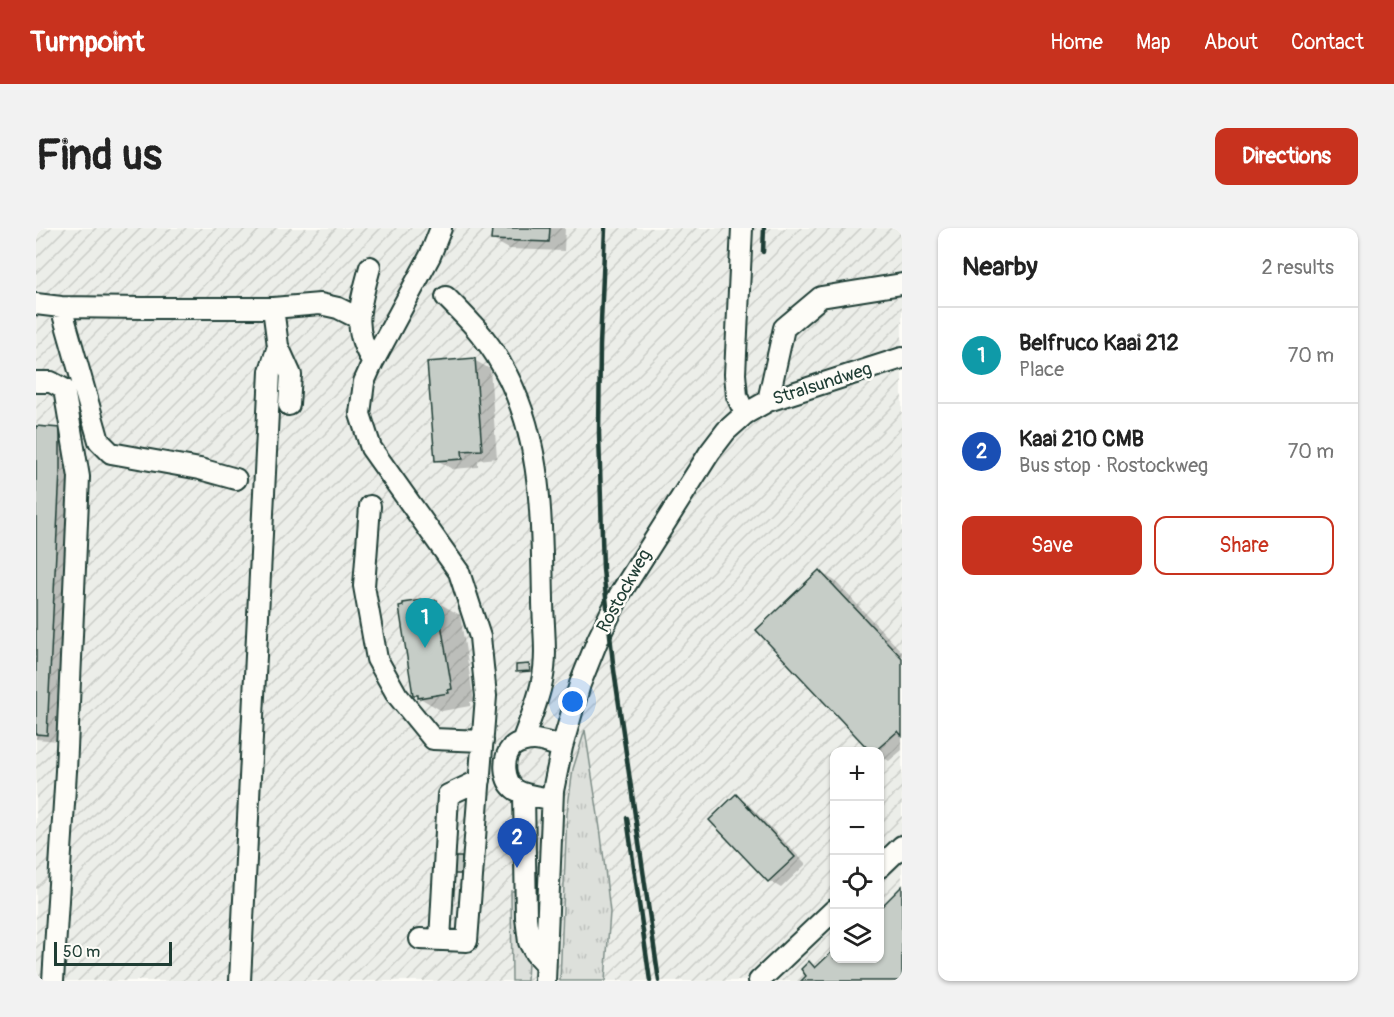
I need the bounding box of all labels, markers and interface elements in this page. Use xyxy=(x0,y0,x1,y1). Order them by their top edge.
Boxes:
text: Turnpoint xyxy=(30,25,144,60)
text: Home xyxy=(1050,29,1103,56)
text: Map xyxy=(1136,29,1171,56)
text: About xyxy=(1204,29,1258,56)
text: Contact xyxy=(1291,29,1364,56)
button: Directions xyxy=(1215,128,1358,185)
text: Find us xyxy=(36,130,162,182)
text: Nearby xyxy=(962,251,1038,283)
text: 2 results xyxy=(1262,255,1334,280)
text: Belfruco Kaai 212 xyxy=(1019,329,1179,357)
text: 1 xyxy=(978,343,985,368)
text: 70 m xyxy=(1288,343,1334,368)
street label: Stralsundweg xyxy=(770,357,874,411)
text: Place xyxy=(1019,357,1064,382)
text: Kaai 210 CMB xyxy=(1019,425,1144,453)
text: 2 xyxy=(976,439,987,464)
text: 70 m xyxy=(1288,439,1334,464)
text: Bus stop · Rostockweg xyxy=(1019,453,1208,478)
button: Save xyxy=(962,516,1142,575)
button: Share xyxy=(1154,516,1334,575)
street label: Rostockweg xyxy=(592,545,656,637)
pin: 1 xyxy=(406,598,444,648)
your location xyxy=(558,687,587,716)
map controls xyxy=(830,747,884,963)
button: + xyxy=(830,747,884,801)
button: − xyxy=(830,801,884,855)
pin: 2 xyxy=(498,818,536,868)
button: locate xyxy=(830,855,884,909)
button: layers xyxy=(830,909,884,963)
scale bar xyxy=(54,939,172,966)
text: 50 m xyxy=(63,942,100,962)

